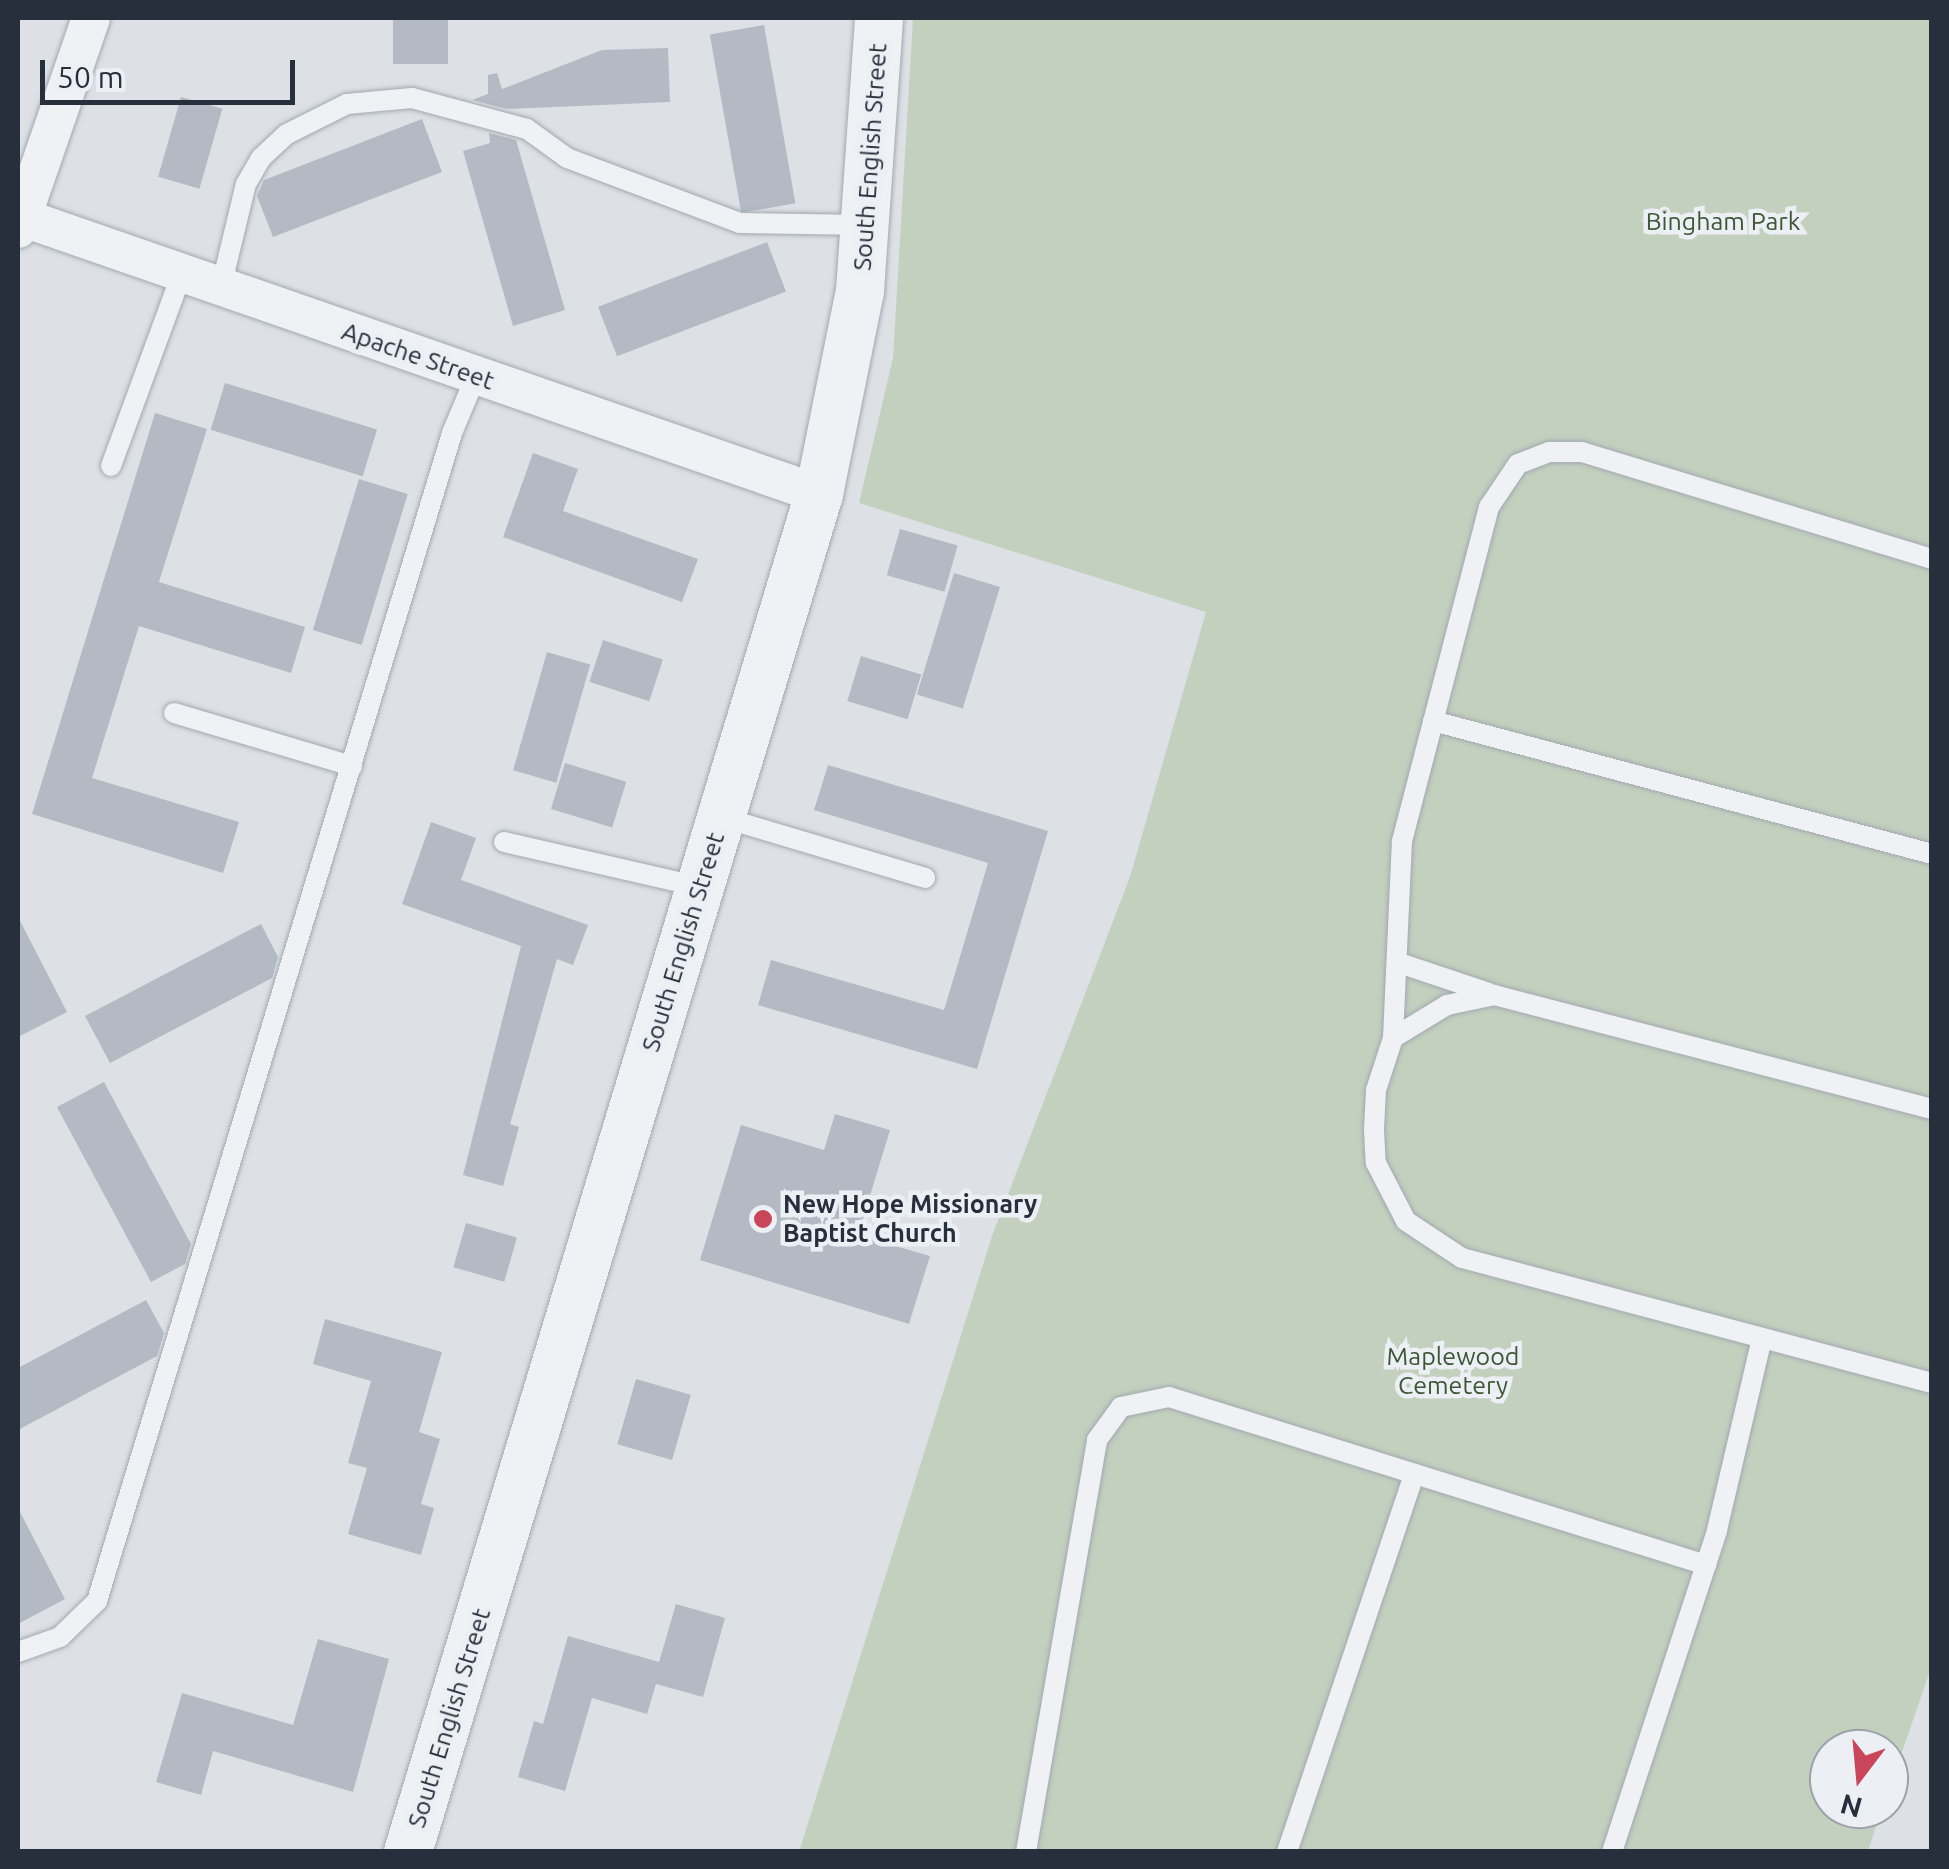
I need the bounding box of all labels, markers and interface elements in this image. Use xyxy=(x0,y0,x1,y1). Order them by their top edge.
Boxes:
scale bar xyxy=(45,40,300,102)
street label: South English Street xyxy=(847,42,893,272)
text: 50 m xyxy=(57,60,124,94)
park label: Bingham Park xyxy=(1646,206,1800,236)
street label: Apache Street xyxy=(338,316,498,396)
street label: South English Street xyxy=(635,829,731,1055)
place label: New Hope Missionary Baptist Church xyxy=(783,1190,1037,1249)
marker: New Hope Missionary Baptist Church xyxy=(752,1208,774,1230)
park label: Maplewood Cemetery xyxy=(1387,1342,1519,1401)
street label: South English Street xyxy=(401,1605,497,1831)
north arrow xyxy=(1809,1729,1909,1829)
text: N xyxy=(1837,1789,1865,1824)

